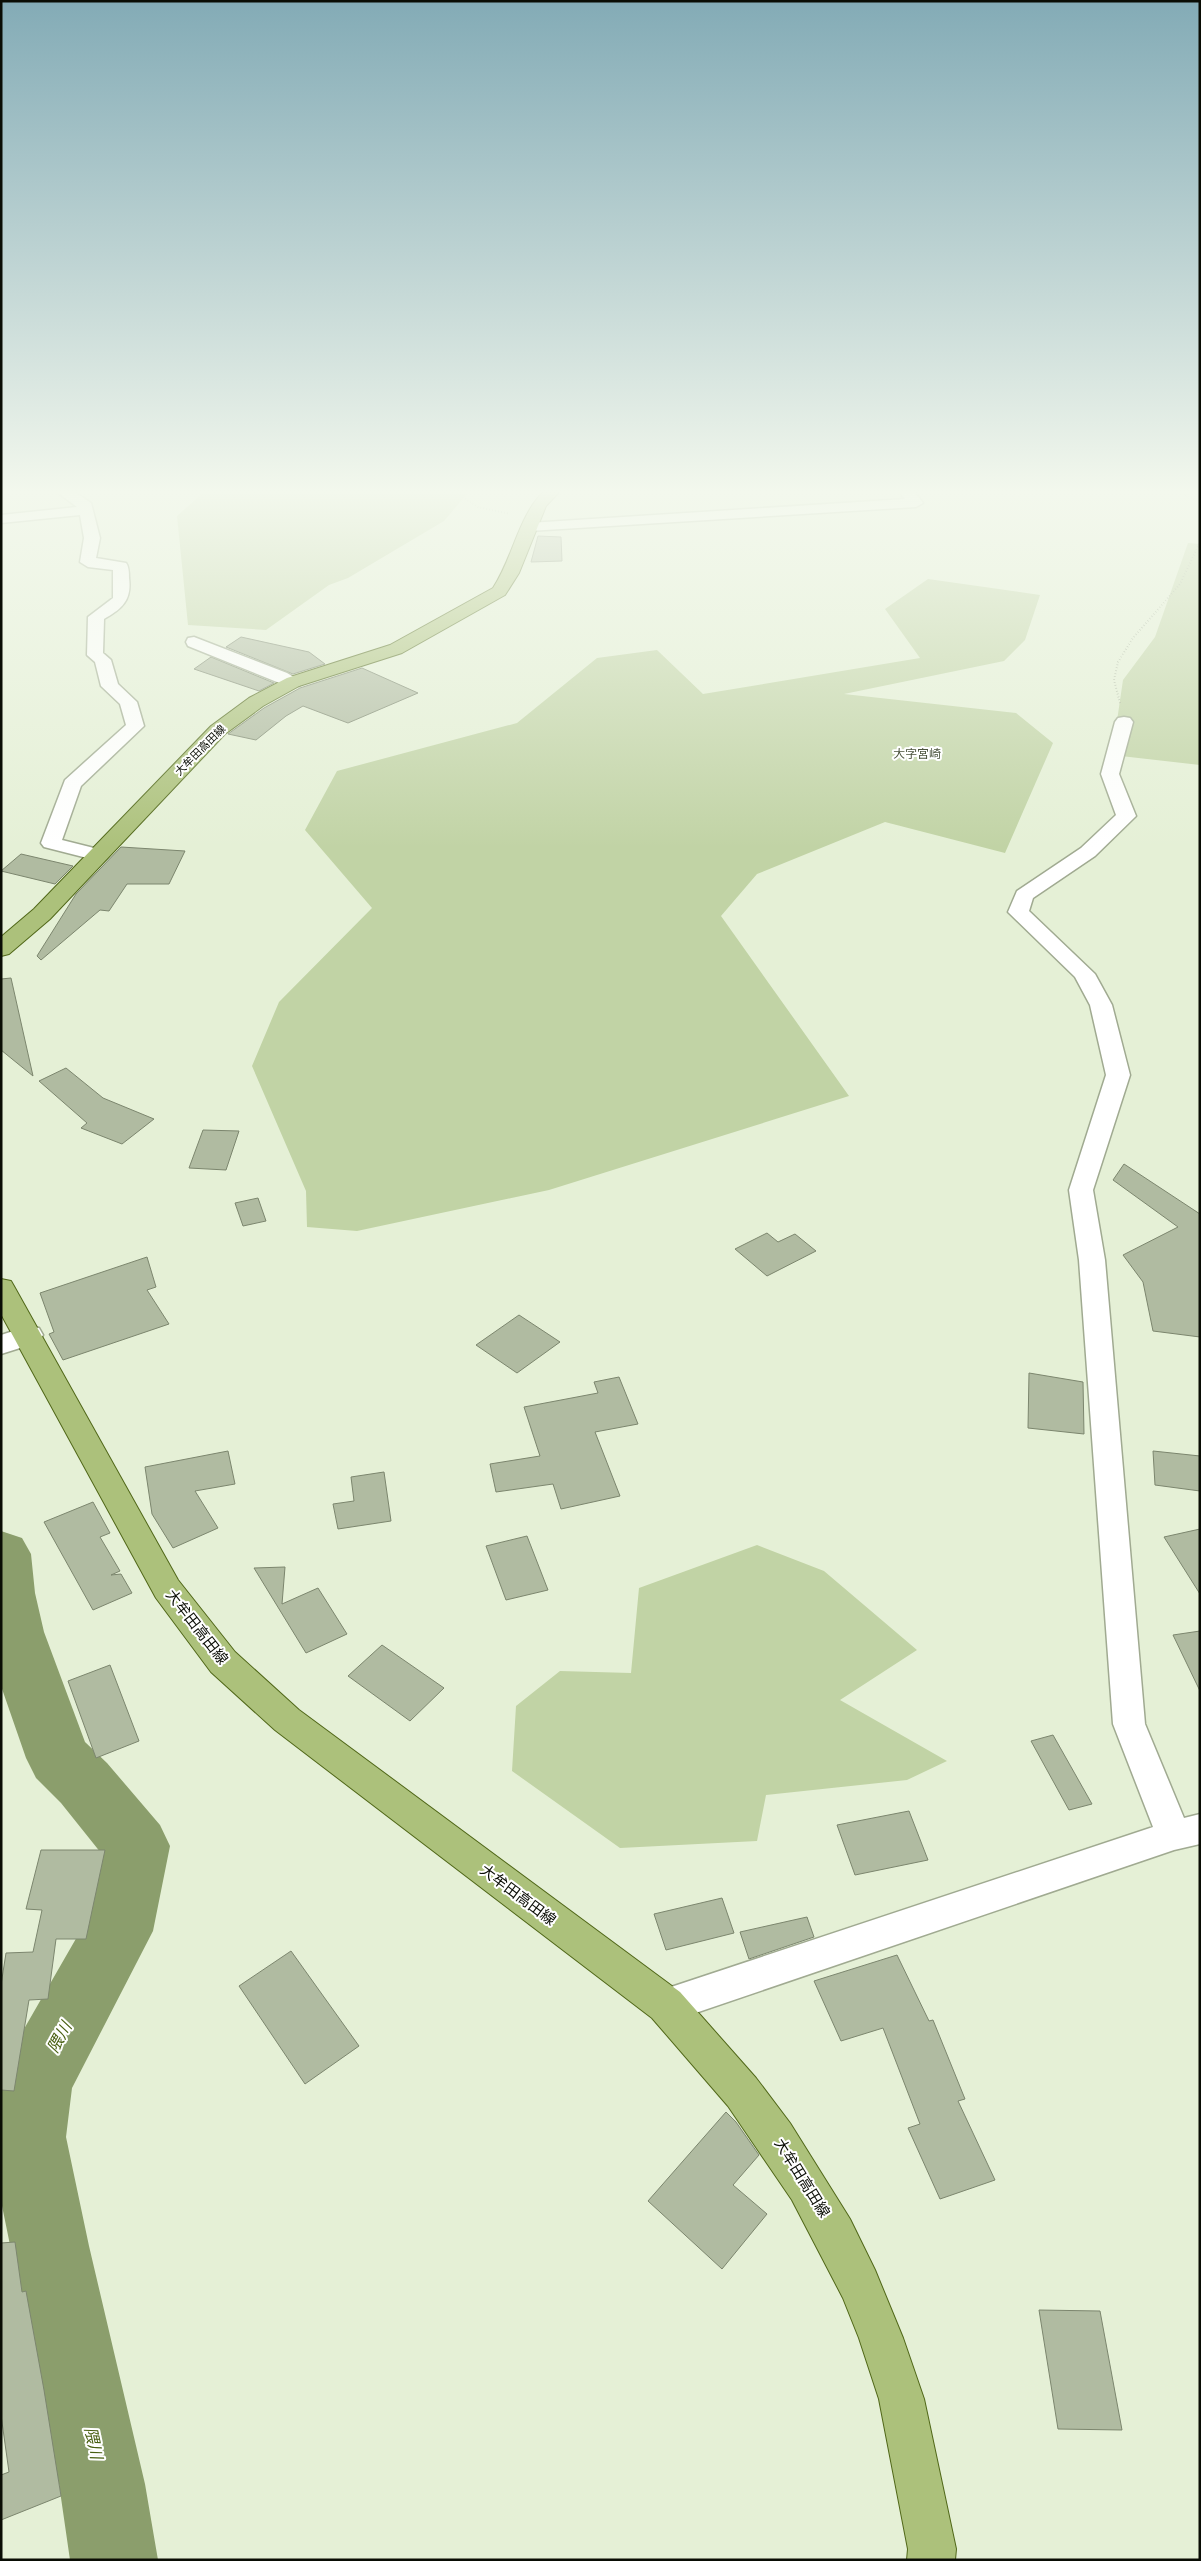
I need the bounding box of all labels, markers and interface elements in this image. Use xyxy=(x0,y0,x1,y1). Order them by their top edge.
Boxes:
street label: 大牟田高田線 xyxy=(172,722,228,778)
district label: 大字宮崎 xyxy=(893,746,941,761)
street label: 大牟田高田線 xyxy=(162,1585,233,1668)
street label: 大牟田高田線 xyxy=(477,1860,560,1929)
water label: 隈川 xyxy=(42,2016,76,2056)
street label: 大牟田高田線 xyxy=(771,2135,834,2221)
water label: 隈川 xyxy=(81,2425,108,2463)

